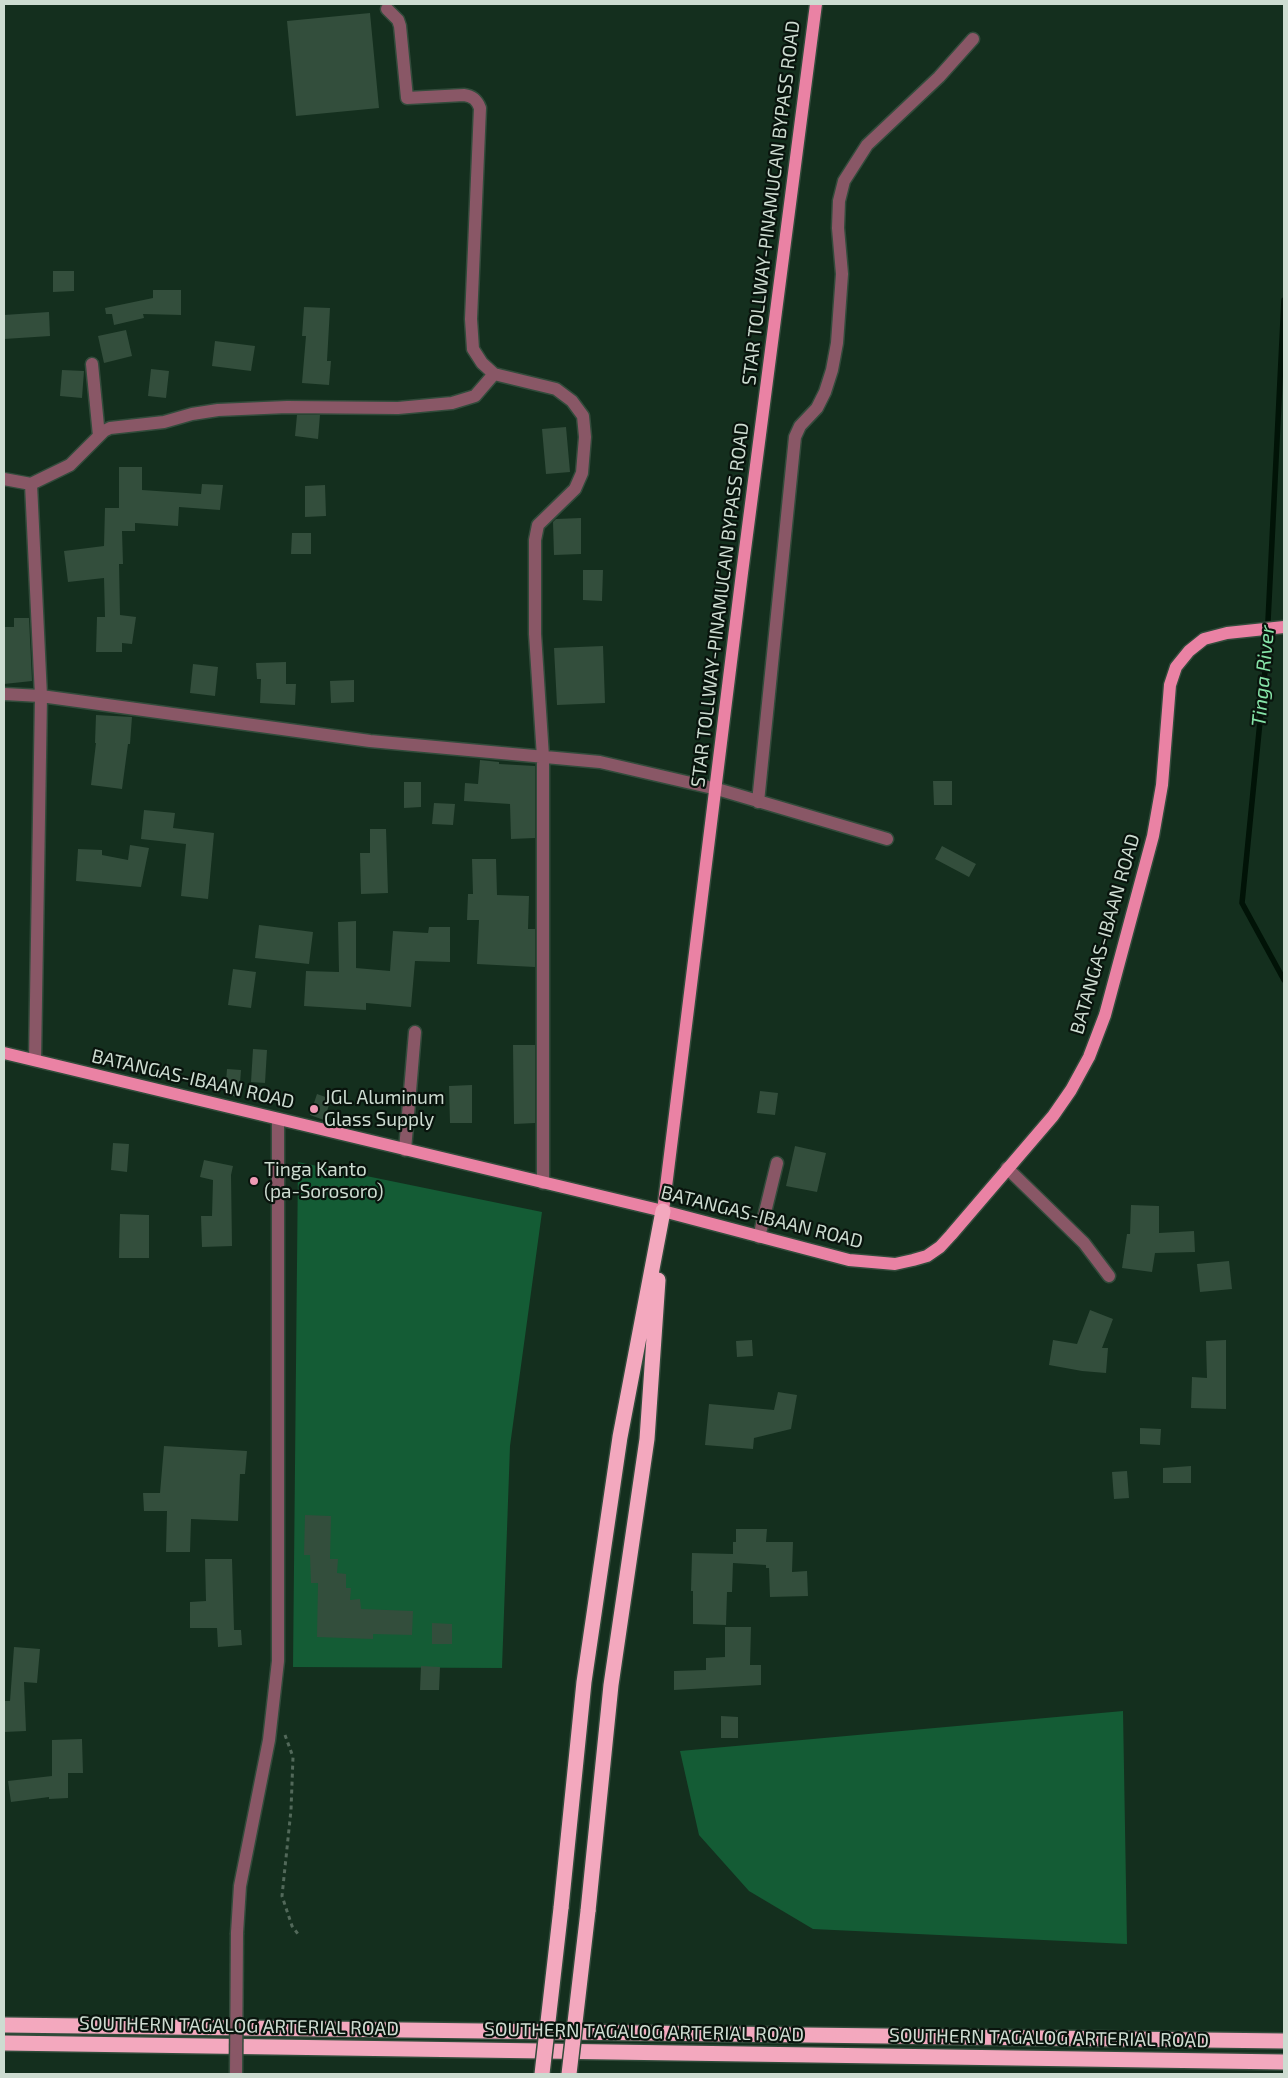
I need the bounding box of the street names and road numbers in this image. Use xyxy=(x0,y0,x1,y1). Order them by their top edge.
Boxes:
street label: STAR TOLLWAY-PINAMUCAN BYPASS ROAD xyxy=(737,19,805,387)
street label: STAR TOLLWAY-PINAMUCAN BYPASS ROAD xyxy=(686,421,754,789)
street label: BATANGAS-IBAAN ROAD xyxy=(1065,831,1145,1037)
street label: BATANGAS-IBAAN ROAD xyxy=(89,1045,297,1113)
street label: BATANGAS-IBAAN ROAD xyxy=(659,1181,865,1253)
street label: SOUTHERN TAGALOG ARTERIAL ROAD xyxy=(79,2012,399,2040)
street label: SOUTHERN TAGALOG ARTERIAL ROAD xyxy=(484,2018,804,2046)
street label: SOUTHERN TAGALOG ARTERIAL ROAD xyxy=(889,2024,1209,2052)

